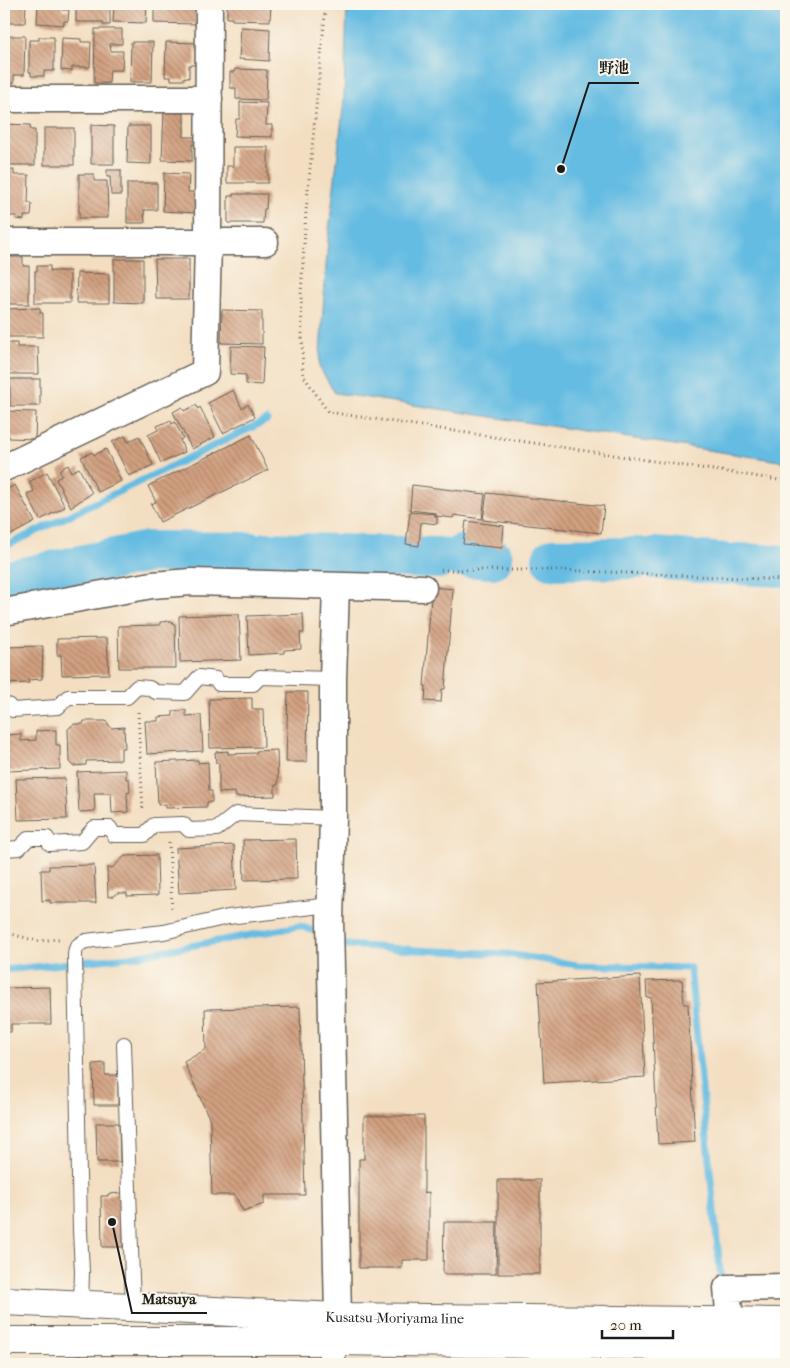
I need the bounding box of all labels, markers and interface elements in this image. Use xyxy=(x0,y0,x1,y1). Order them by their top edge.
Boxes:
callout: 野池 xyxy=(589,53,639,83)
text: 野池 xyxy=(599,59,629,77)
callout: Matsuya xyxy=(132,1283,207,1313)
text: Matsuya xyxy=(141,1290,197,1308)
street label: Kusatsu-Moriyama line xyxy=(325,1308,464,1327)
scale bar xyxy=(602,1308,674,1340)
text: 20 m xyxy=(610,1316,642,1334)

